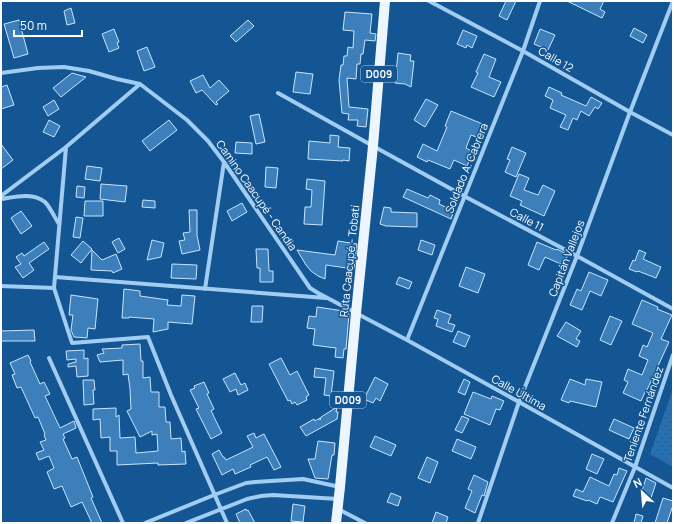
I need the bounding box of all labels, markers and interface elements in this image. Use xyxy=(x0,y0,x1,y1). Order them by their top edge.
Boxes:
scale bar xyxy=(14,12,82,38)
text: 50 m xyxy=(20,17,47,34)
street label: Calle 12 xyxy=(536,43,576,75)
road number: D009 xyxy=(361,66,397,82)
street label: Soldado A. Cabrera xyxy=(441,121,491,215)
street label: Camino Caacupé - Candia xyxy=(213,137,301,253)
street label: Ruta Caacupé - Tobatí xyxy=(336,204,362,318)
street label: Calle 11 xyxy=(507,204,547,234)
street label: Capitán Vallejos xyxy=(544,217,588,299)
street label: Teniente Fernández xyxy=(620,364,666,464)
street label: Calle Última xyxy=(489,371,549,413)
road number: D009 xyxy=(330,392,366,408)
north arrow xyxy=(622,472,662,512)
text: N xyxy=(631,474,644,491)

